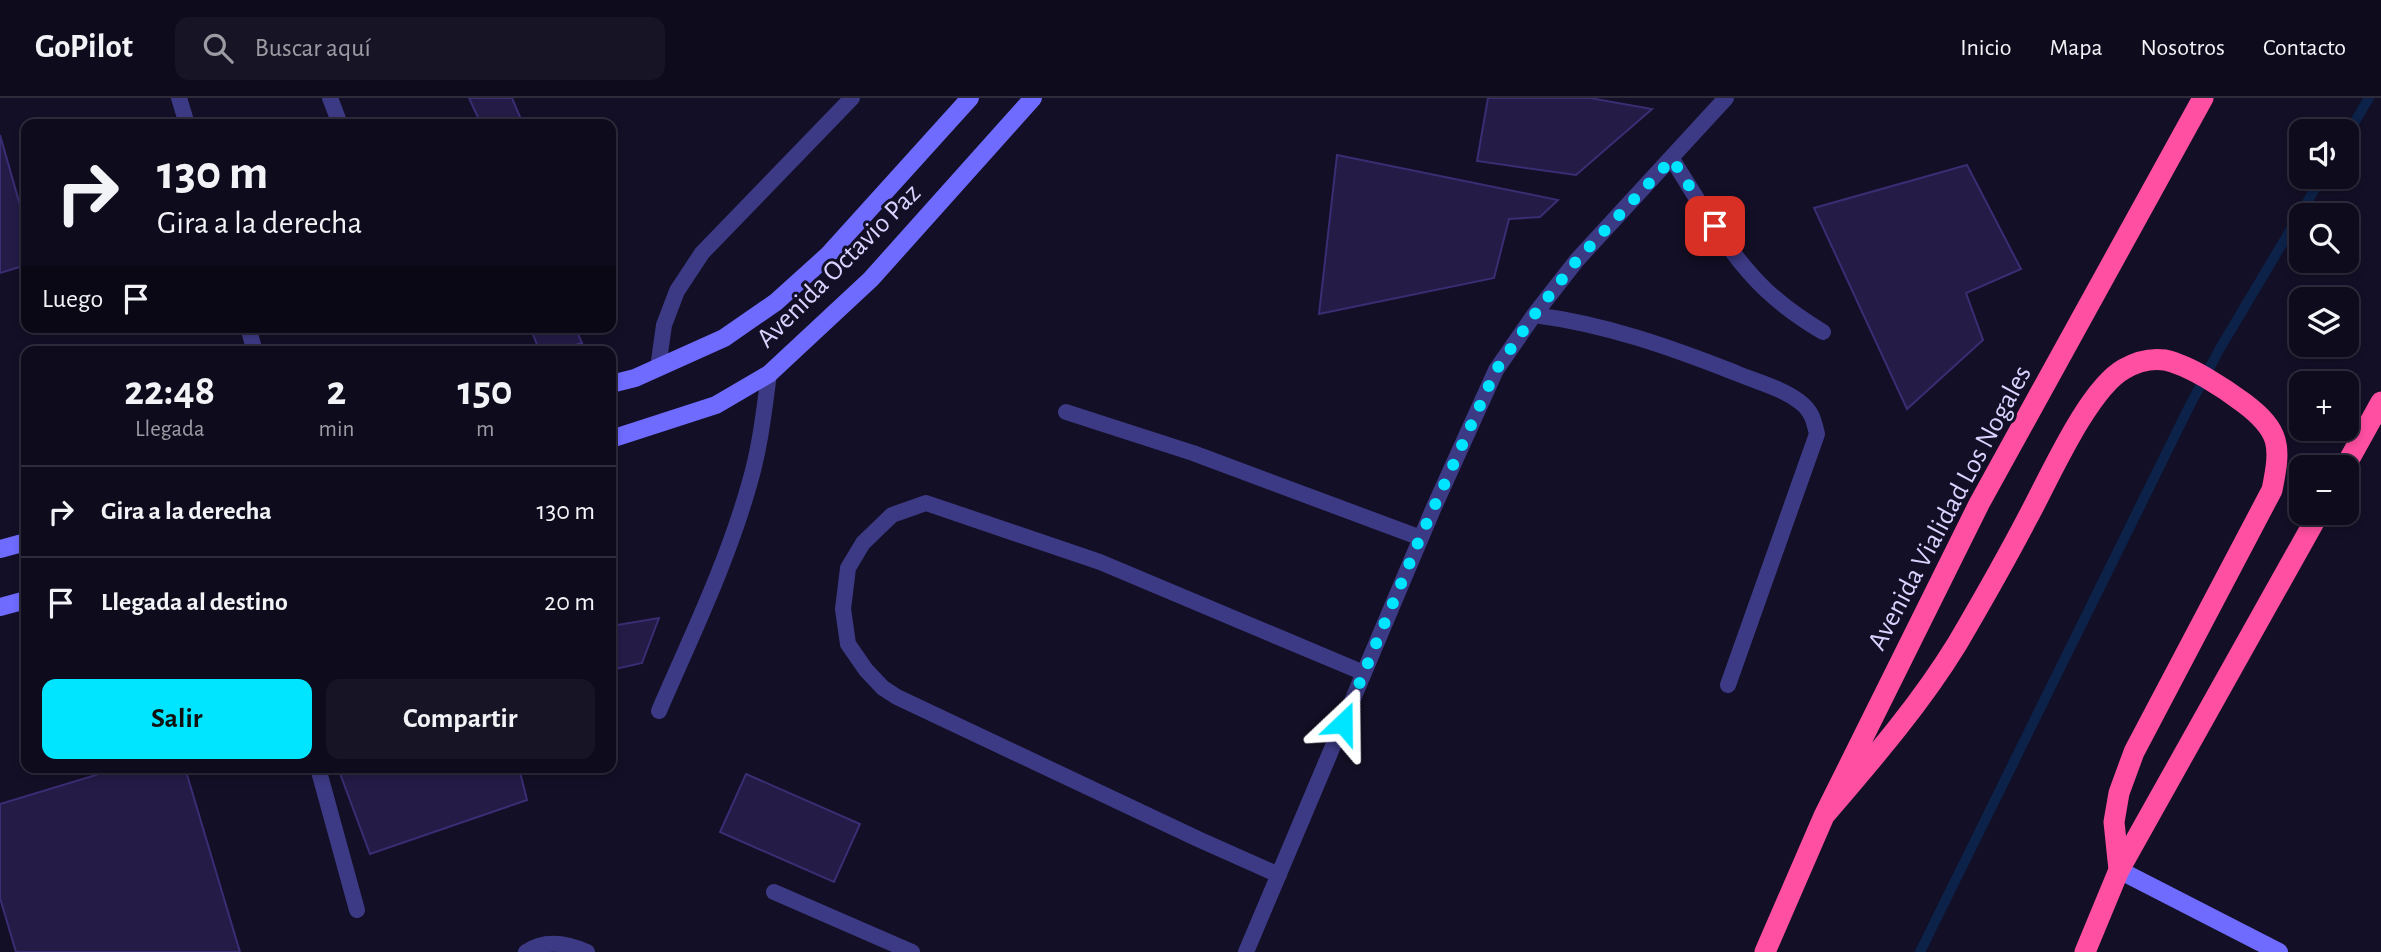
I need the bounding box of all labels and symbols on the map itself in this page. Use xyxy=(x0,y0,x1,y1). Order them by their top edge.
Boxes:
street label: Avenida Octavio Paz xyxy=(752,179,926,353)
pin xyxy=(1685,196,1745,256)
street label: Avenida Vialidad Los Nogales xyxy=(1863,361,2037,655)
position arrow xyxy=(1306,686,1380,760)

